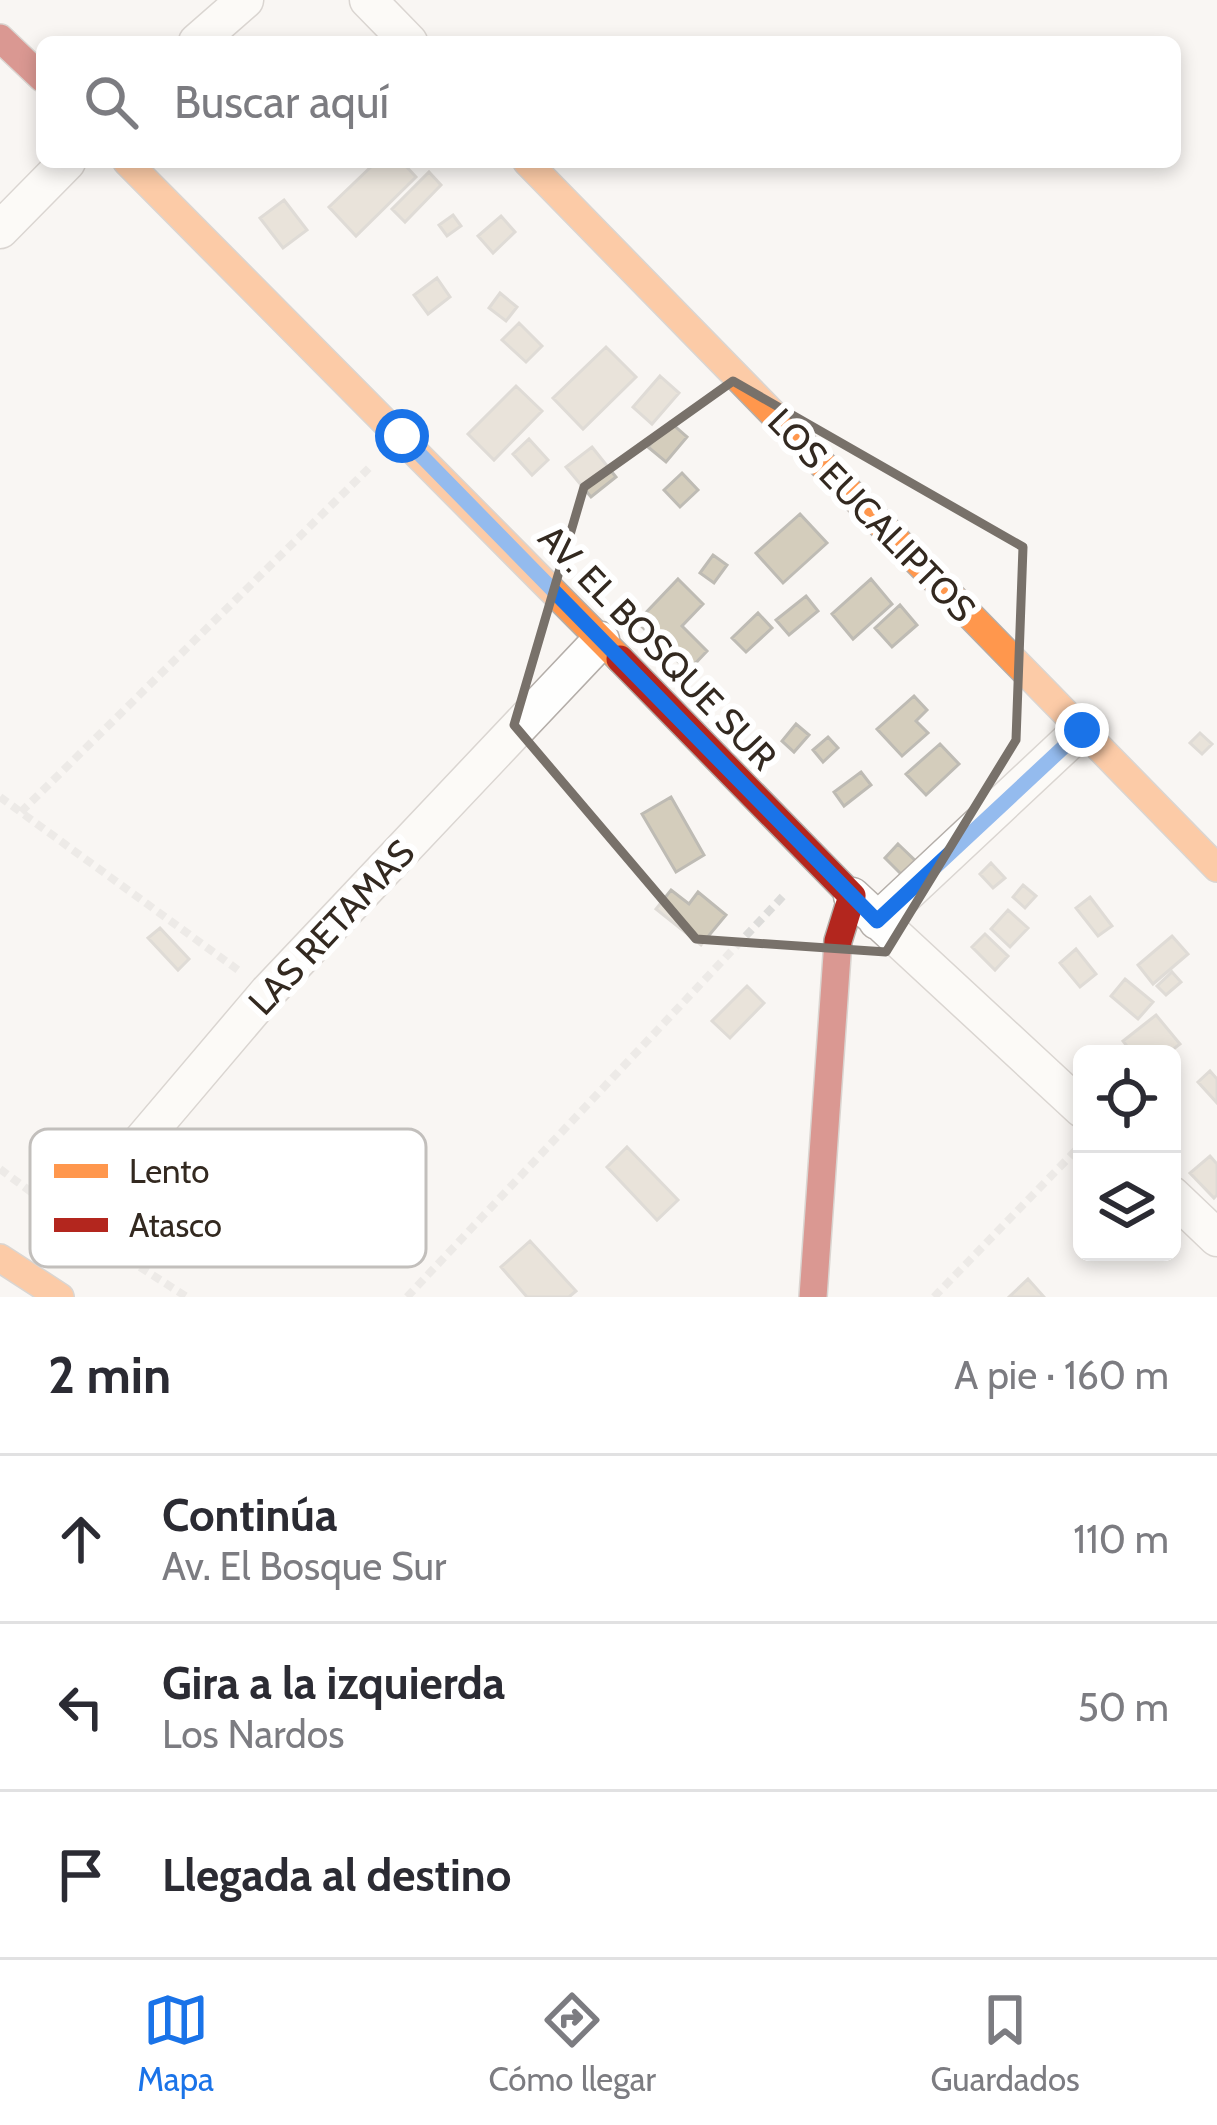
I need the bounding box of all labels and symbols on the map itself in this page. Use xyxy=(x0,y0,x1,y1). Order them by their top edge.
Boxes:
street label: LOS EUCALIPTOS xyxy=(759,399,985,631)
route start xyxy=(375,409,429,463)
street label: AV. EL BOSQUE SUR xyxy=(530,515,786,779)
route end xyxy=(1055,703,1109,757)
street label: LAS RETAMAS xyxy=(239,831,423,1023)
legend xyxy=(30,1129,426,1267)
text: Lento xyxy=(129,1151,209,1191)
text: Atasco xyxy=(129,1205,222,1245)

